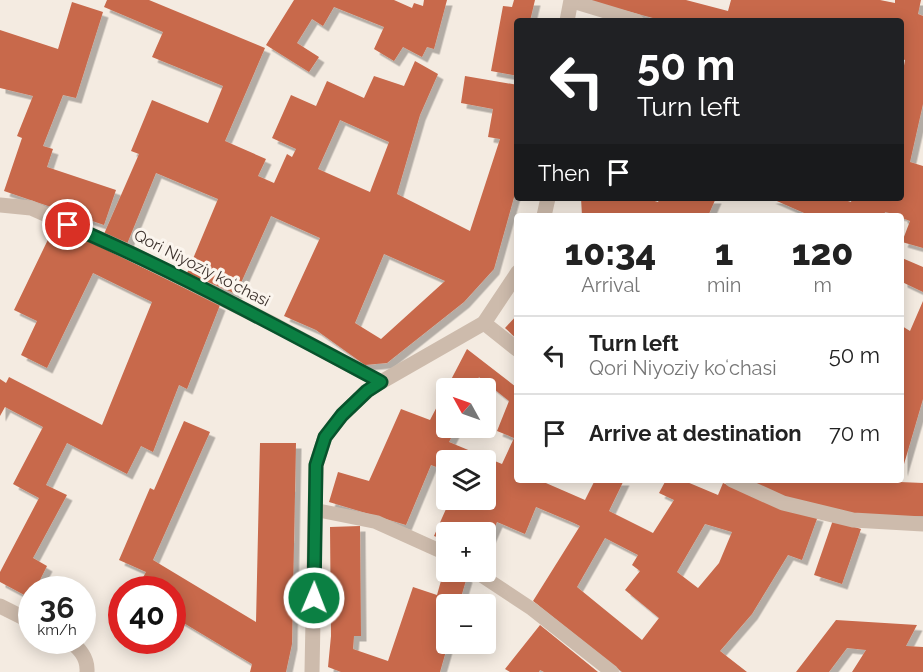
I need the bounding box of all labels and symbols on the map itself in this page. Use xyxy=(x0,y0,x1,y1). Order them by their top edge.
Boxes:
pin xyxy=(42,199,93,250)
street label: Qori Niyoziy koʻchasi xyxy=(131,225,273,311)
north arrow xyxy=(436,378,496,438)
position arrow xyxy=(282,566,346,630)
speed limit sign: 40 xyxy=(108,576,186,654)

